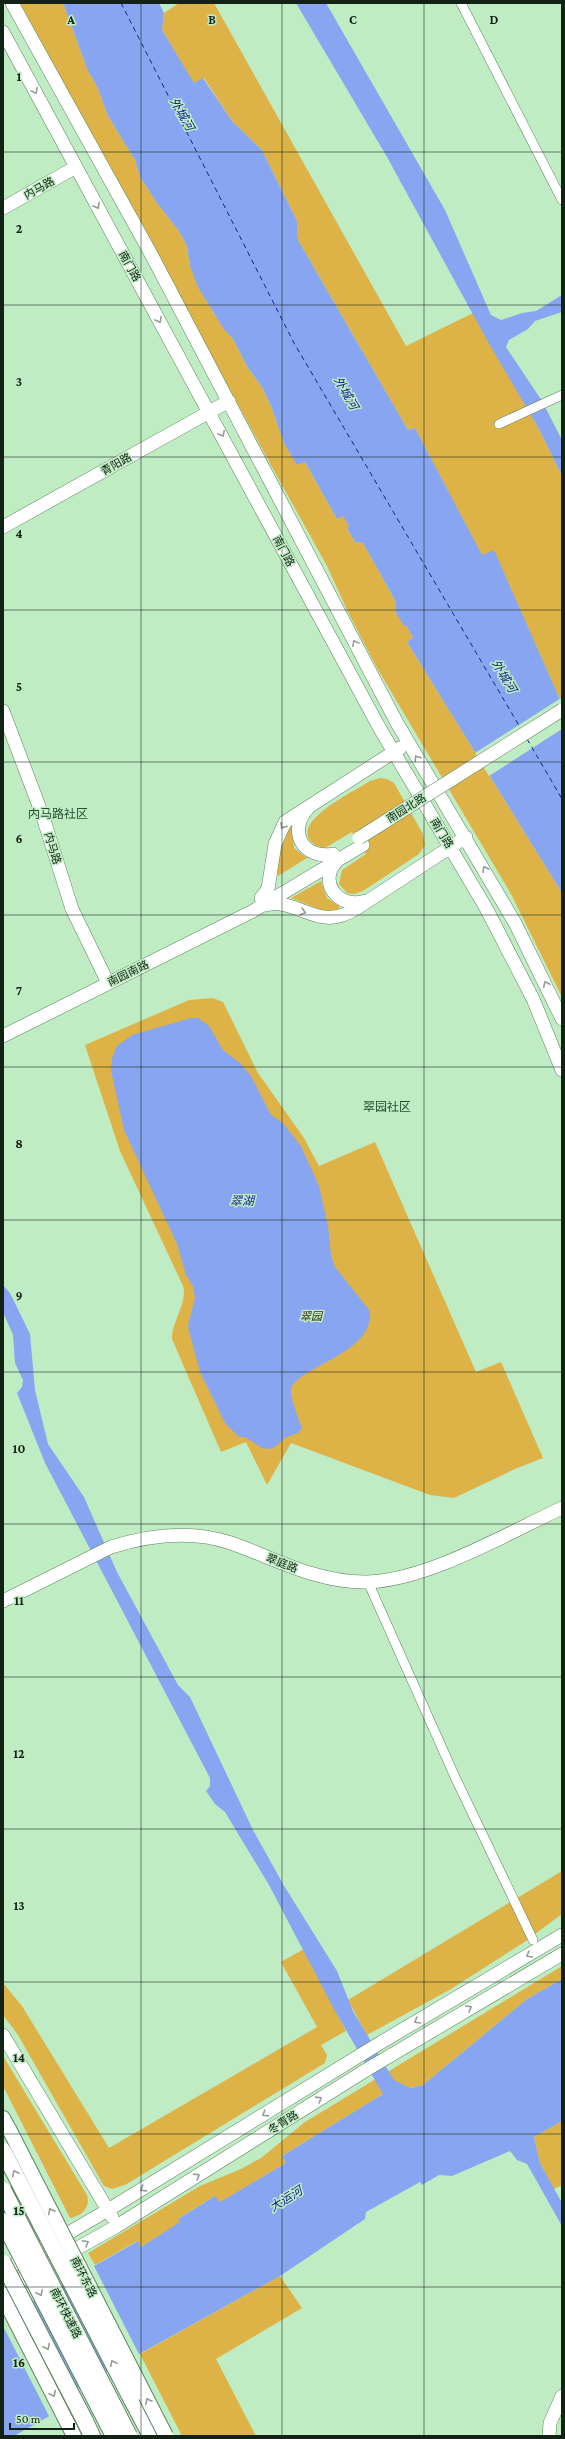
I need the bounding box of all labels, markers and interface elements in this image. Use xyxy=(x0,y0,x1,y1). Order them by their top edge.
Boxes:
text: A xyxy=(66,12,75,27)
text: B xyxy=(208,12,216,27)
text: C xyxy=(349,12,357,27)
text: D xyxy=(490,12,499,27)
text: 1 xyxy=(17,69,22,84)
one-way arrow xyxy=(30,87,37,94)
water label: 外城河 xyxy=(167,95,198,135)
street label: 内马路 xyxy=(22,175,56,201)
one-way arrow xyxy=(92,201,99,209)
text: 2 xyxy=(16,221,23,236)
street label: 南门路 xyxy=(117,249,143,283)
one-way arrow xyxy=(155,315,162,323)
text: 3 xyxy=(16,374,22,389)
water label: 外城河 xyxy=(331,374,362,414)
one-way arrow xyxy=(217,429,224,437)
street label: 青阳路 xyxy=(99,451,133,477)
text: 4 xyxy=(15,526,23,541)
street label: 南门路 xyxy=(271,534,297,568)
one-way arrow xyxy=(353,640,360,648)
water label: 外城河 xyxy=(489,657,520,697)
text: 5 xyxy=(16,679,22,694)
one-way arrow xyxy=(415,755,422,762)
street label: 南园北路 xyxy=(384,791,428,825)
district label: 内马路社区 xyxy=(28,807,88,821)
street label: 南门路 xyxy=(428,816,456,850)
one-way arrow xyxy=(280,822,288,829)
street label: 内马路 xyxy=(42,830,64,866)
text: 6 xyxy=(15,831,23,846)
one-way arrow xyxy=(482,866,489,873)
one-way arrow xyxy=(299,907,306,916)
street label: 南园南路 xyxy=(106,958,150,988)
one-way arrow xyxy=(543,980,551,988)
text: 7 xyxy=(16,983,22,998)
district label: 翠园社区 xyxy=(363,1100,411,1114)
text: 8 xyxy=(15,1136,23,1151)
water label: 翠湖 xyxy=(230,1194,256,1208)
text: 9 xyxy=(15,1288,23,1303)
park label: 翠园 xyxy=(300,1310,324,1322)
text: 10 xyxy=(13,1441,25,1456)
street label: 翠庭路 xyxy=(264,1551,300,1575)
text: 11 xyxy=(14,1593,24,1608)
text: 12 xyxy=(13,1746,25,1761)
text: 13 xyxy=(13,1898,25,1913)
one-way arrow xyxy=(526,1951,533,1958)
one-way arrow xyxy=(465,2006,472,2013)
one-way arrow xyxy=(414,2017,421,2024)
text: 14 xyxy=(13,2050,25,2065)
one-way arrow xyxy=(315,2097,322,2104)
street label: 冬青路 xyxy=(266,2108,300,2136)
one-way arrow xyxy=(262,2109,269,2117)
one-way arrow xyxy=(12,2170,19,2177)
one-way arrow xyxy=(193,2173,200,2180)
water label: 大运河 xyxy=(267,2182,307,2214)
one-way arrow xyxy=(140,2185,147,2192)
text: 15 xyxy=(13,2203,25,2218)
one-way arrow xyxy=(48,2208,55,2215)
one-way arrow xyxy=(82,2241,89,2248)
street label: 南环东路 xyxy=(69,2255,99,2299)
street label: 南环快速路 xyxy=(48,2286,84,2340)
one-way arrow xyxy=(35,2288,43,2296)
one-way arrow xyxy=(42,2343,49,2350)
text: 16 xyxy=(13,2355,25,2370)
one-way arrow xyxy=(110,2360,118,2367)
one-way arrow xyxy=(48,2389,55,2397)
one-way arrow xyxy=(145,2398,153,2406)
scale bar xyxy=(10,2405,74,2431)
text: 50 m xyxy=(16,2412,41,2426)

